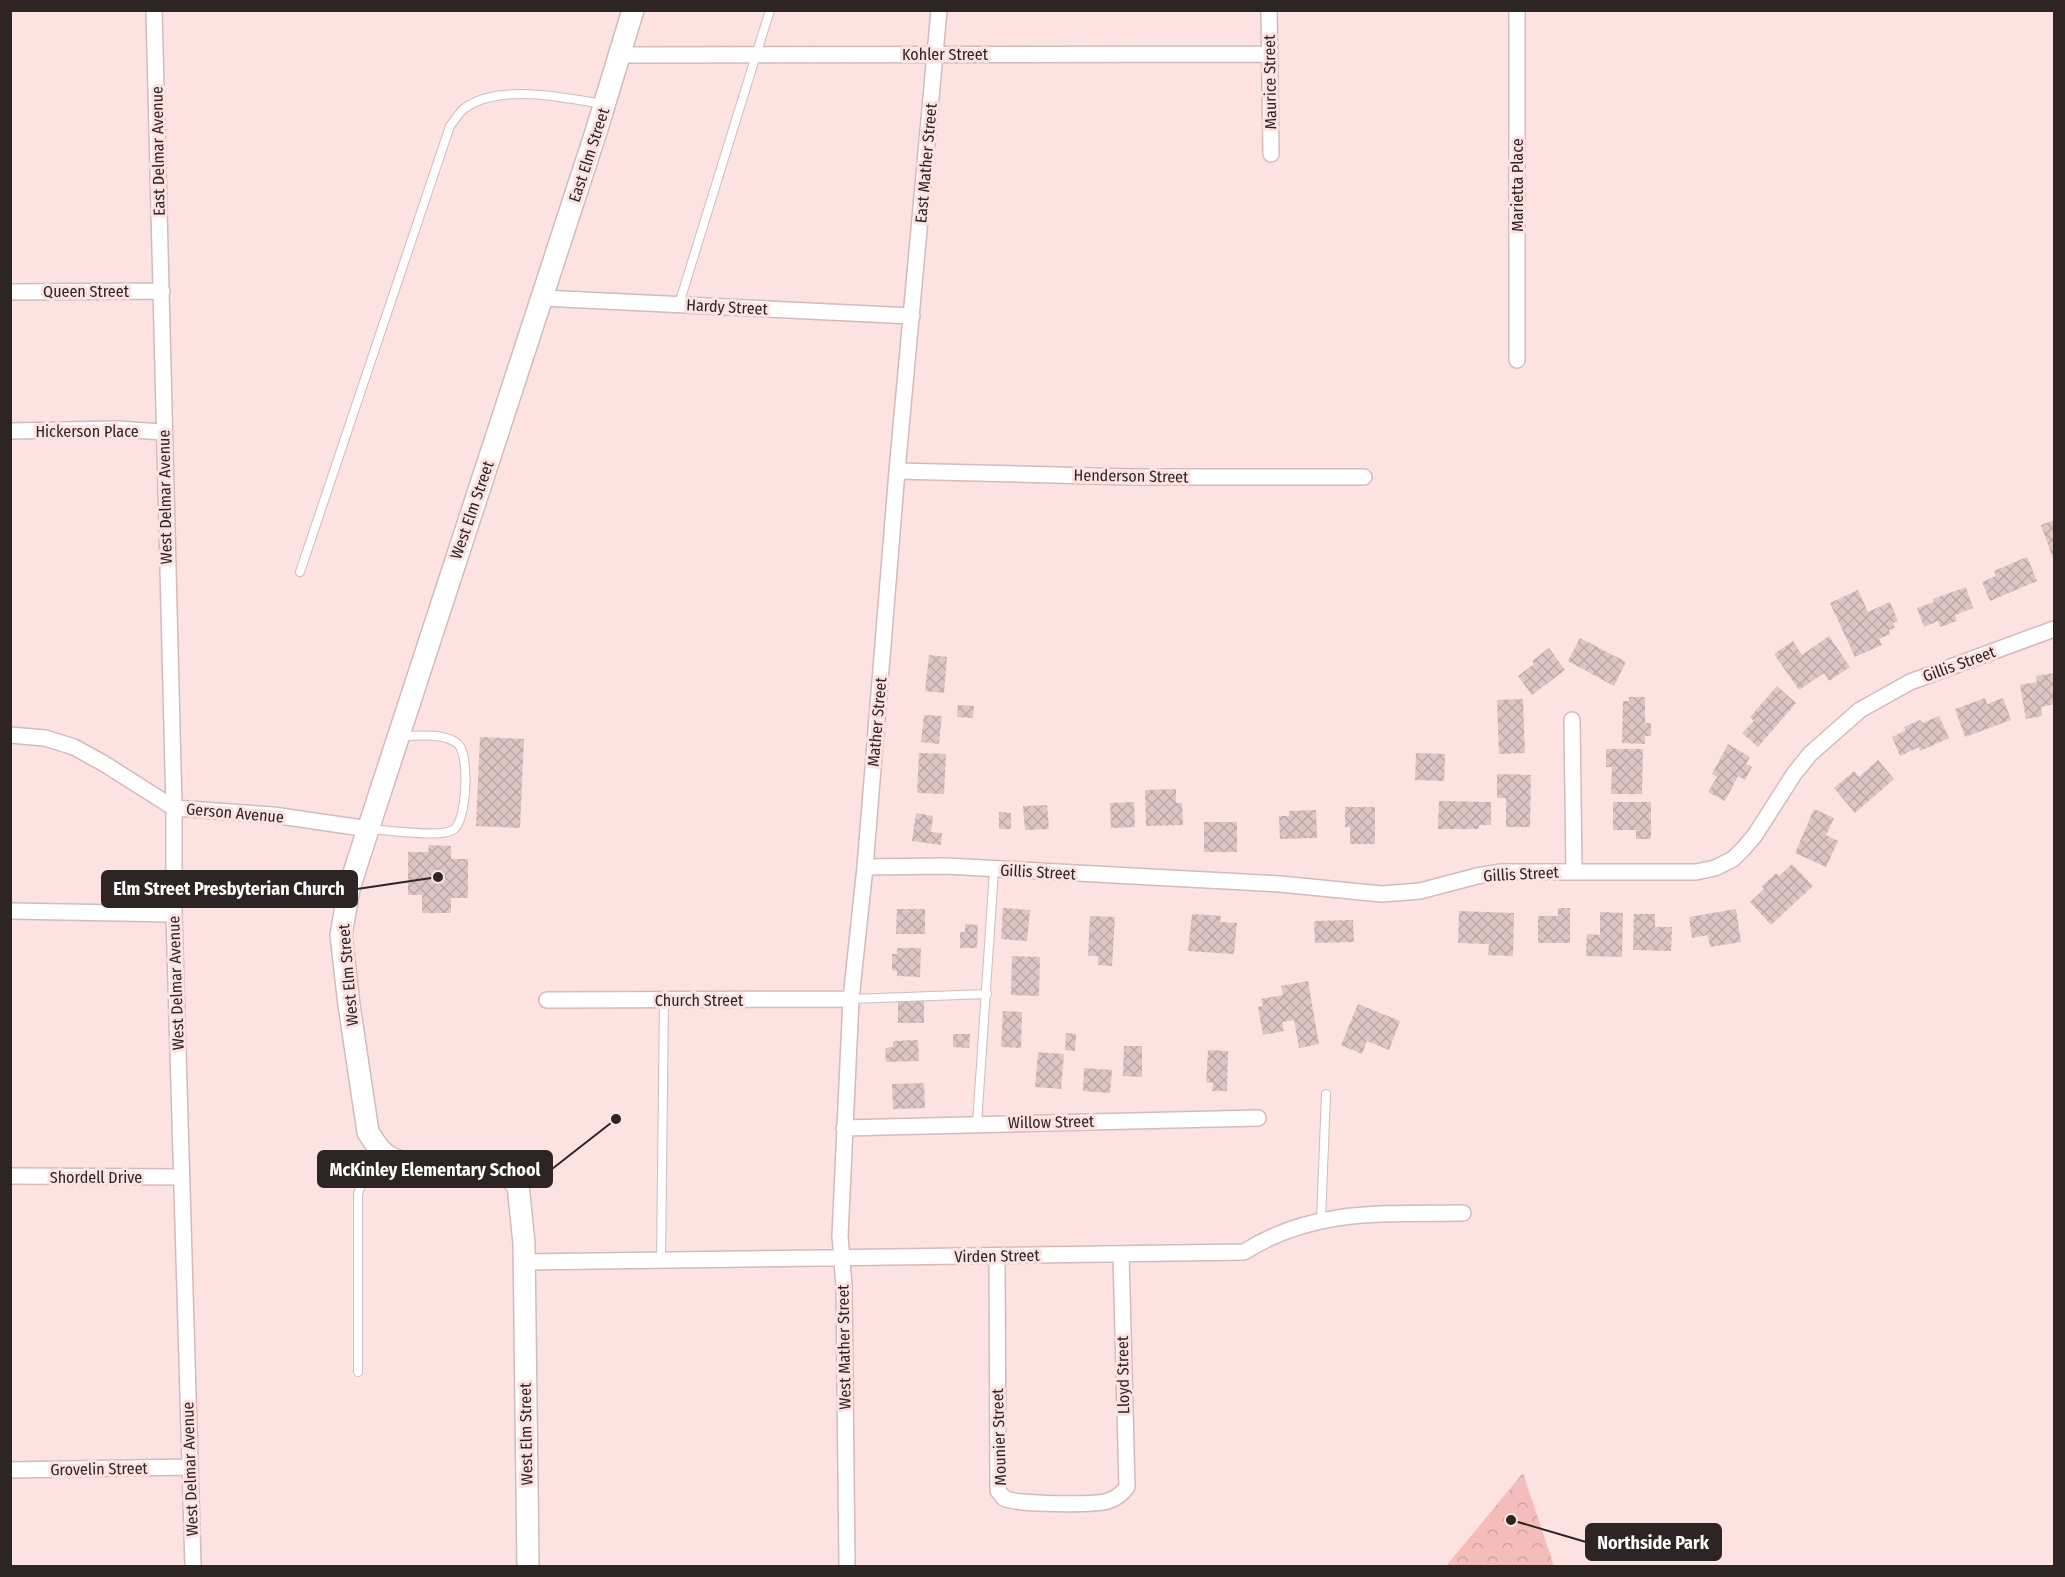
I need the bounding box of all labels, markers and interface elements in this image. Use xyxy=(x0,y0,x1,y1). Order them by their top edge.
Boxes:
street label: Maurice Street xyxy=(1260,34,1280,130)
street label: Kohler Street xyxy=(902,45,989,64)
street label: East Delmar Avenue xyxy=(147,86,169,216)
street label: East Mather Street xyxy=(911,101,941,224)
street label: East Elm Street xyxy=(565,105,613,204)
street label: Marietta Place xyxy=(1508,138,1527,232)
street label: Queen Street xyxy=(43,282,130,301)
street label: Hardy Street xyxy=(686,295,769,319)
street label: Hickerson Place xyxy=(35,422,139,441)
street label: West Delmar Avenue xyxy=(154,429,176,564)
street label: West Elm Street xyxy=(446,458,498,562)
street label: Henderson Street xyxy=(1074,466,1189,487)
street label: Gillis Street xyxy=(1920,642,1998,686)
street label: Mather Street xyxy=(864,676,890,767)
street label: Gerson Avenue xyxy=(185,799,285,827)
street label: Gillis Street xyxy=(1000,861,1077,884)
street label: Gillis Street xyxy=(1483,862,1560,885)
callout: Elm Street Presbyterian Church xyxy=(102,871,357,907)
text: Elm Street Presbyterian Church xyxy=(113,878,345,900)
street label: West Delmar Avenue xyxy=(164,915,188,1051)
street label: West Elm Street xyxy=(334,922,362,1027)
street label: Church Street xyxy=(655,991,744,1010)
street label: Willow Street xyxy=(1008,1112,1095,1132)
callout: McKinley Elementary School xyxy=(318,1151,552,1187)
text: McKinley Elementary School xyxy=(330,1159,541,1181)
street label: Shordell Drive xyxy=(50,1168,142,1187)
street label: Virden Street xyxy=(954,1246,1041,1266)
street label: West Mather Street xyxy=(833,1284,855,1410)
street label: Lloyd Street xyxy=(1113,1335,1133,1414)
street label: West Elm Street xyxy=(516,1382,536,1485)
street label: Mounier Street xyxy=(988,1387,1010,1486)
street label: West Delmar Avenue xyxy=(178,1401,202,1537)
street label: Grovelin Street xyxy=(50,1459,149,1479)
callout: Northside Park xyxy=(1586,1524,1721,1560)
text: Northside Park xyxy=(1597,1532,1710,1554)

